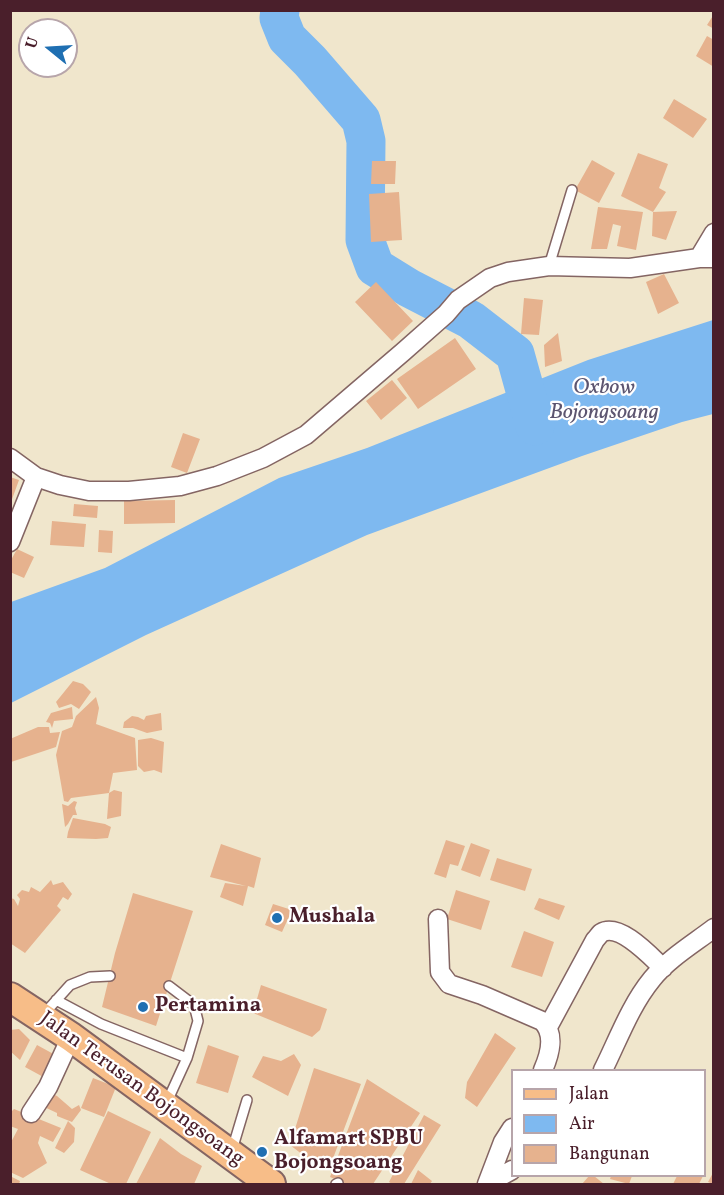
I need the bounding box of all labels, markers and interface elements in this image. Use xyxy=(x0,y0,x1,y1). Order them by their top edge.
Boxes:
north arrow xyxy=(18,18,78,78)
text: U xyxy=(21,34,45,52)
water label: Oxbow Bojongsoang xyxy=(550,376,658,428)
place label: Mushala xyxy=(289,905,375,931)
marker: Mushala xyxy=(270,911,284,925)
place label: Pertamina xyxy=(155,994,261,1020)
marker: Pertamina xyxy=(136,1000,150,1014)
street label: Jalan Terusan Bojongsoang xyxy=(34,1007,248,1173)
legend xyxy=(511,1069,706,1177)
text: Jalan xyxy=(569,1082,609,1107)
text: Air xyxy=(569,1112,595,1137)
place label: Alfamart SPBU Bojongsoang xyxy=(274,1127,423,1177)
text: Bangunan xyxy=(569,1142,650,1167)
marker: Alfamart SPBU Bojongsoang xyxy=(255,1145,269,1159)

